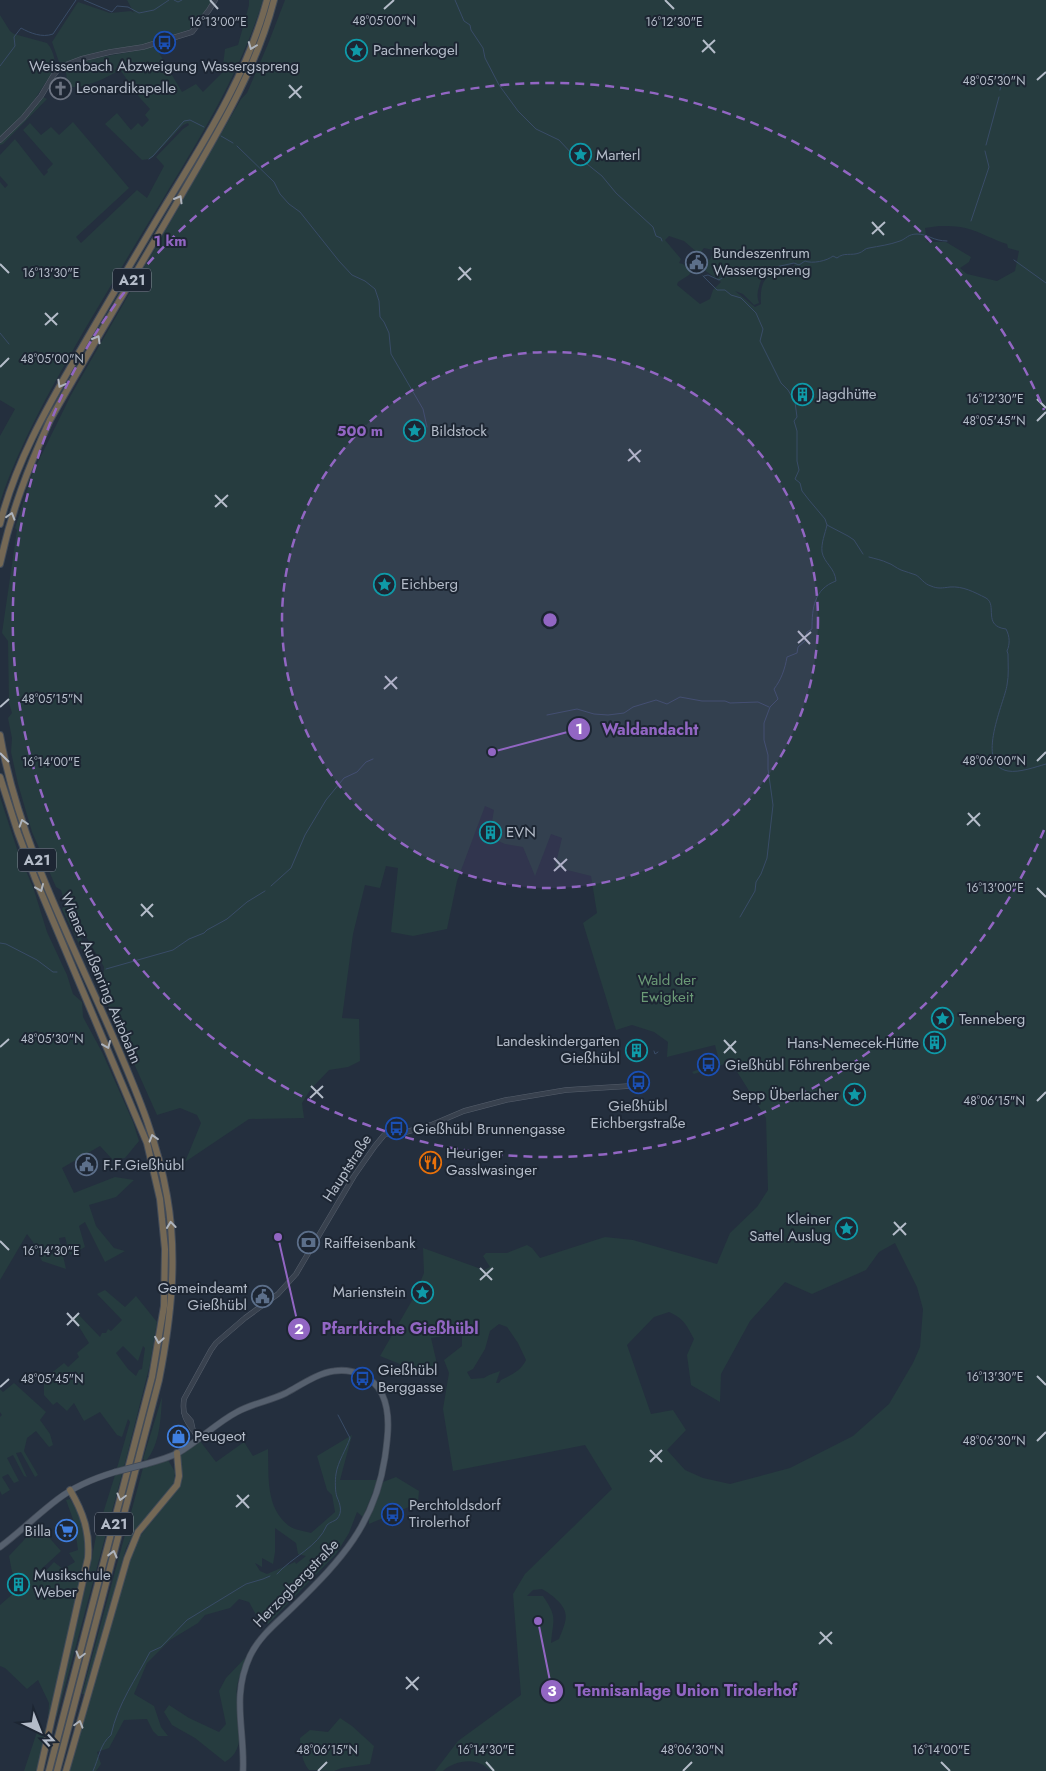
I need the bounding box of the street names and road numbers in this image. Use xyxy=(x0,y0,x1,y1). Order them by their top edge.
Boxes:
road number: A21 xyxy=(113,268,151,292)
road number: A21 xyxy=(18,848,56,872)
street label: Wiener Außenring Autobahn xyxy=(55,889,147,1067)
street label: Hauptstraße xyxy=(317,1130,377,1206)
road number: A21 xyxy=(95,1512,133,1536)
street label: Herzogbergstraße xyxy=(248,1534,344,1632)

